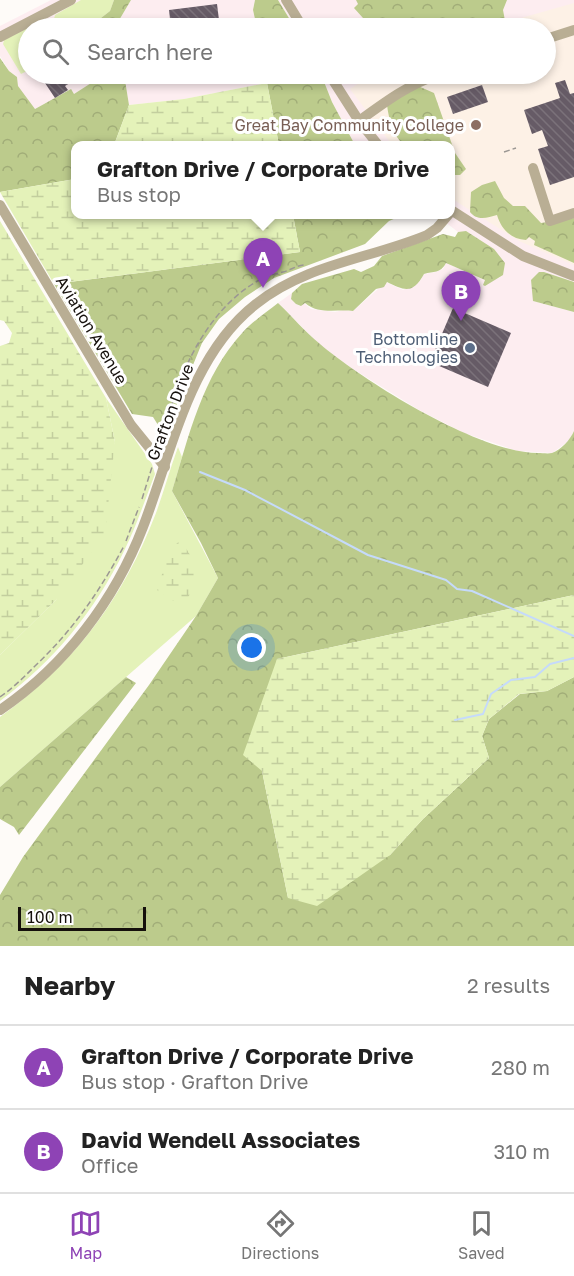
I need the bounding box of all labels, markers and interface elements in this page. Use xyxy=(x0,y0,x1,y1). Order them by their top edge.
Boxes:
search box xyxy=(18,18,556,84)
icon: search xyxy=(39,35,72,68)
text: Search here xyxy=(87,38,213,65)
place label: Great Bay Community College xyxy=(234,115,464,135)
marker: Great Bay Community College xyxy=(469,118,483,132)
popup xyxy=(71,141,455,219)
text: Grafton Drive / Corporate Drive xyxy=(97,155,429,182)
text: Bus stop xyxy=(97,182,181,206)
pin: A xyxy=(244,238,282,288)
street label: Aviation Avenue xyxy=(52,272,132,388)
pin: B xyxy=(442,272,480,321)
place label: Bottomline Technologies xyxy=(356,329,458,367)
marker: Bottomline Technologies xyxy=(463,341,477,355)
street label: Grafton Drive xyxy=(142,361,198,463)
your location xyxy=(237,633,266,662)
scale bar xyxy=(18,904,146,932)
text: 100 m xyxy=(27,907,73,927)
text: Nearby xyxy=(24,970,115,1001)
text: 2 results xyxy=(467,973,550,997)
text: Grafton Drive / Corporate Drive xyxy=(81,1042,414,1069)
text: A xyxy=(36,1055,51,1079)
text: 280 m xyxy=(491,1055,550,1079)
text: Bus stop · Grafton Drive xyxy=(81,1069,308,1093)
text: David Wendell Associates xyxy=(81,1126,360,1153)
text: B xyxy=(36,1139,51,1163)
text: 310 m xyxy=(494,1139,550,1163)
text: Office xyxy=(81,1153,138,1177)
tab: Map xyxy=(69,1207,102,1263)
tab: Directions xyxy=(241,1207,319,1263)
tab: Saved xyxy=(458,1207,505,1263)

